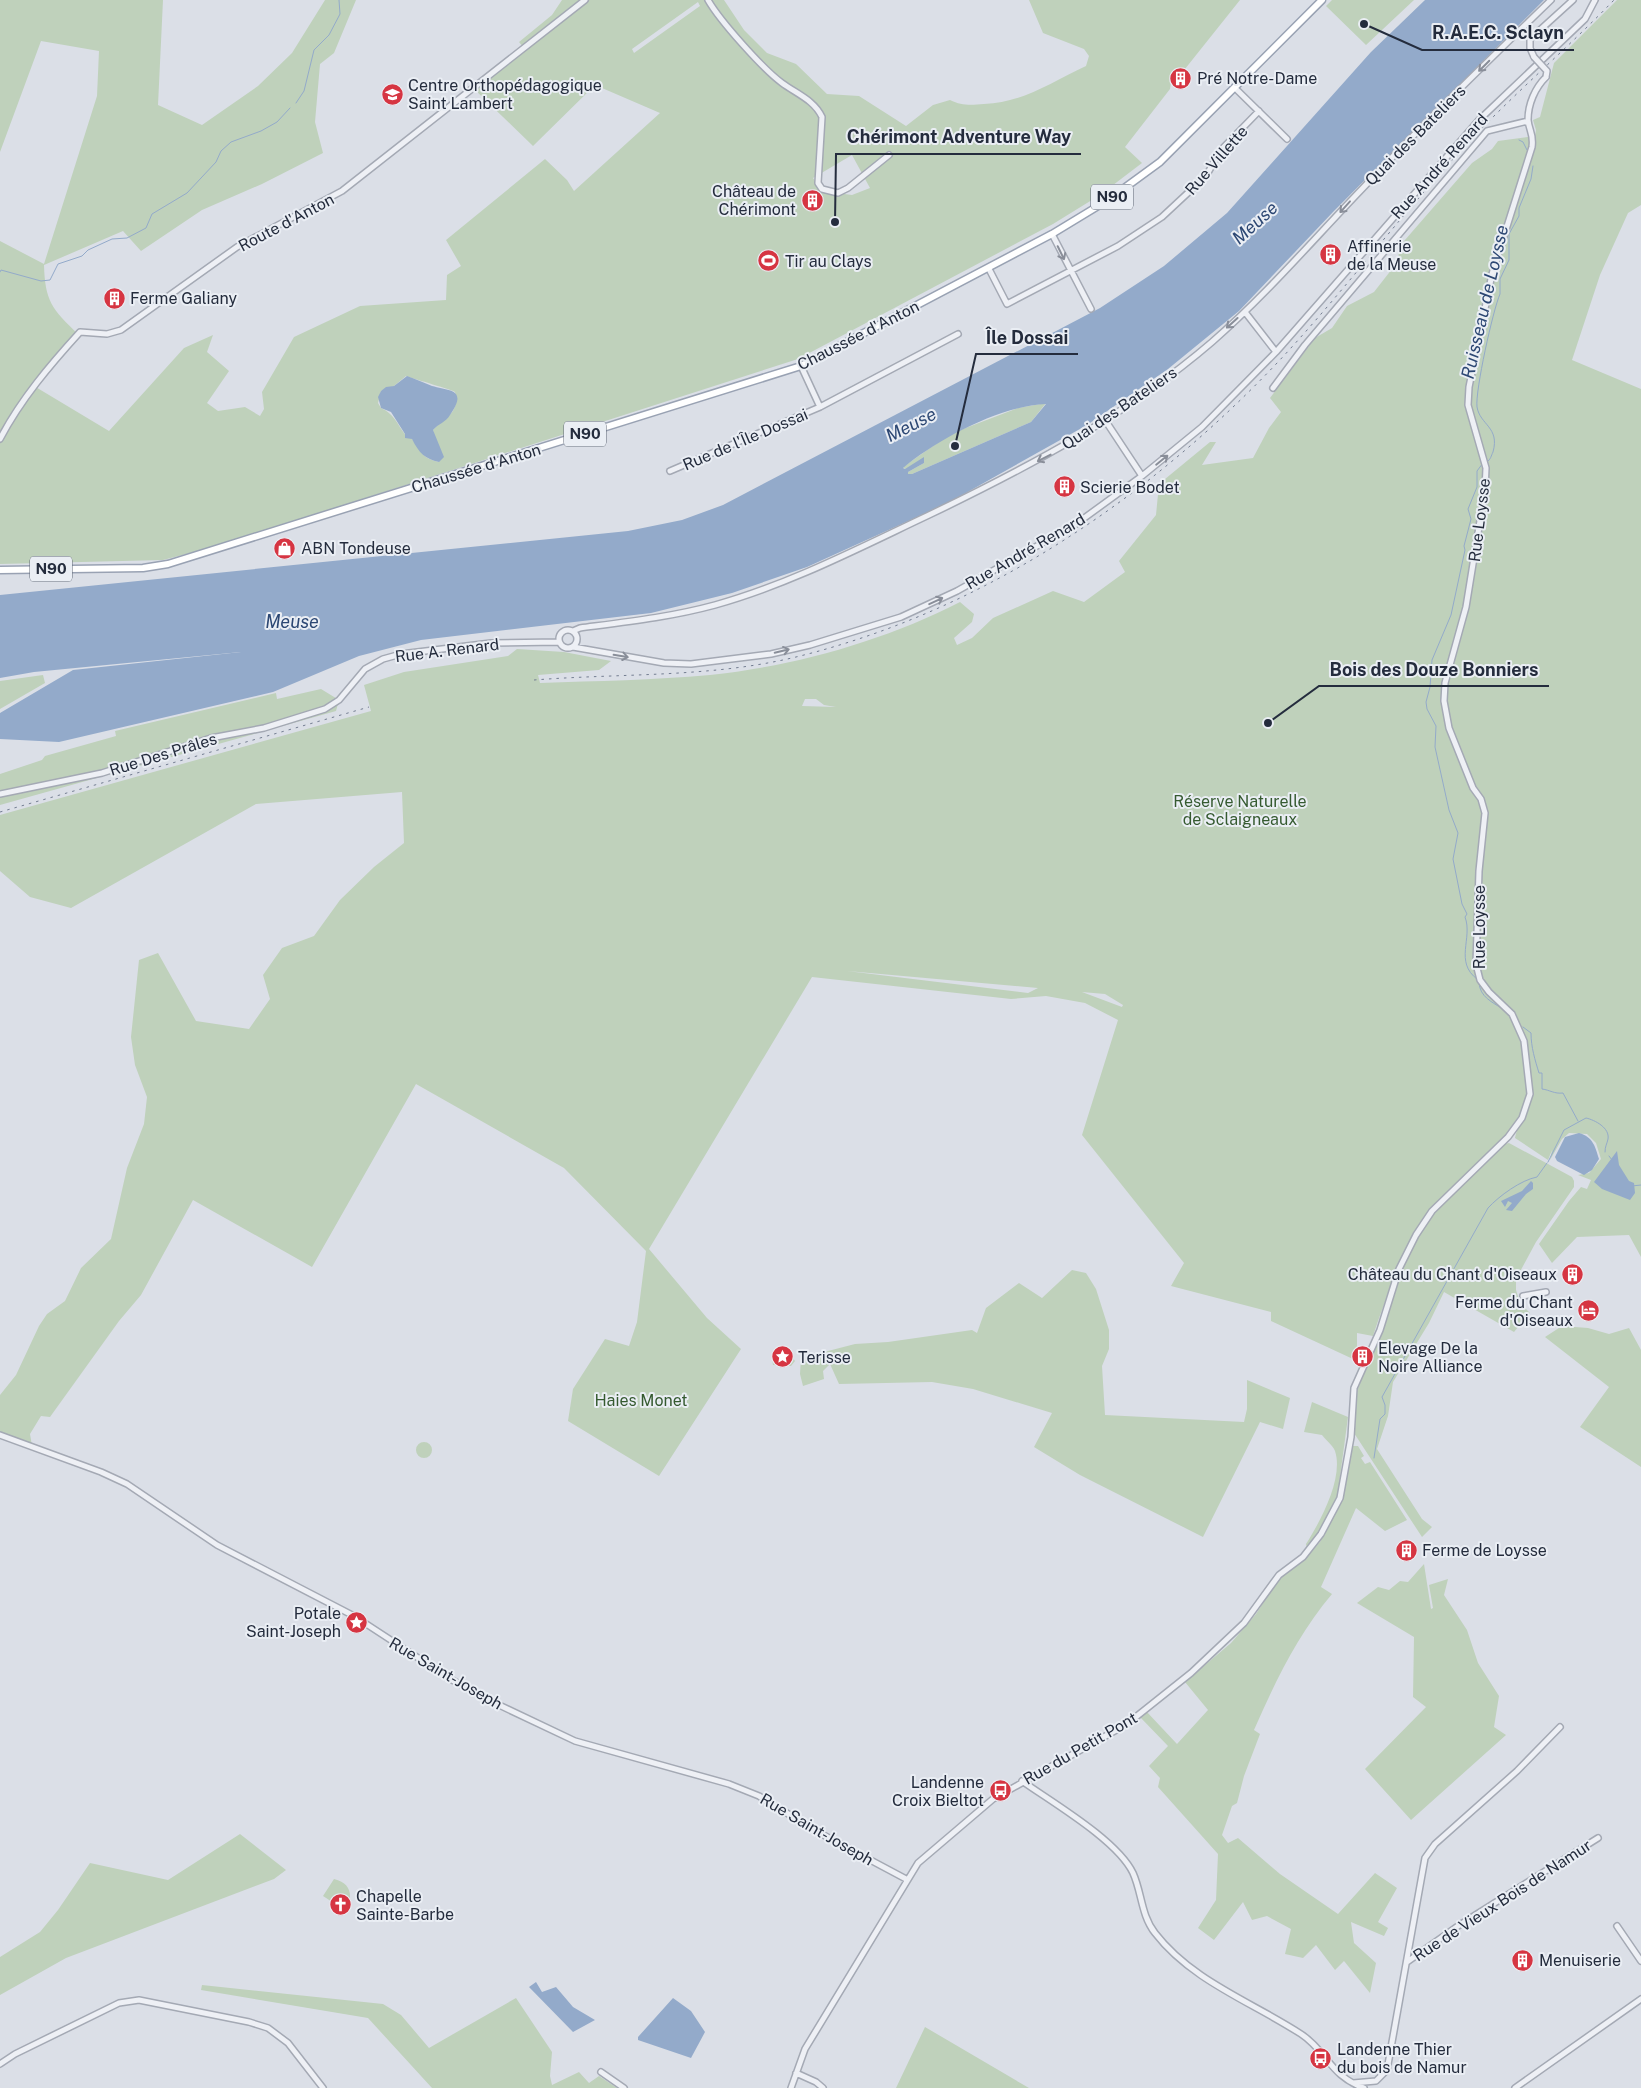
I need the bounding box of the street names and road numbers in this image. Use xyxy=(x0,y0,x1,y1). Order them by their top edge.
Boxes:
street label: Quai des Bateliers xyxy=(1361,81,1470,190)
street label: Rue André Renard xyxy=(1387,110,1492,223)
street label: Rue Villette xyxy=(1181,122,1252,199)
road number: N90 xyxy=(1091,184,1133,210)
street label: Route d'Anton xyxy=(235,189,337,256)
street label: Chaussée d'Anton xyxy=(794,297,922,374)
street label: Quai des Bateliers xyxy=(1058,363,1180,454)
street label: Rue de l'Île Dossai xyxy=(679,404,811,474)
road number: N90 xyxy=(564,422,606,446)
street label: Chaussée d'Anton xyxy=(409,440,543,497)
street label: Rue Loysse xyxy=(1465,477,1494,563)
street label: Rue André Renard xyxy=(962,509,1089,594)
road number: N90 xyxy=(30,556,72,582)
street label: Rue A. Renard xyxy=(394,635,500,666)
street label: Rue Des Prâles xyxy=(107,729,219,780)
street label: Rue Loysse xyxy=(1470,885,1489,969)
street label: Rue Saint-Joseph xyxy=(386,1633,506,1714)
street label: Rue du Petit Pont xyxy=(1020,1708,1141,1789)
street label: Rue Saint-Joseph xyxy=(757,1789,877,1870)
street label: Rue de Vieux Bois de Namur xyxy=(1410,1836,1595,1965)

